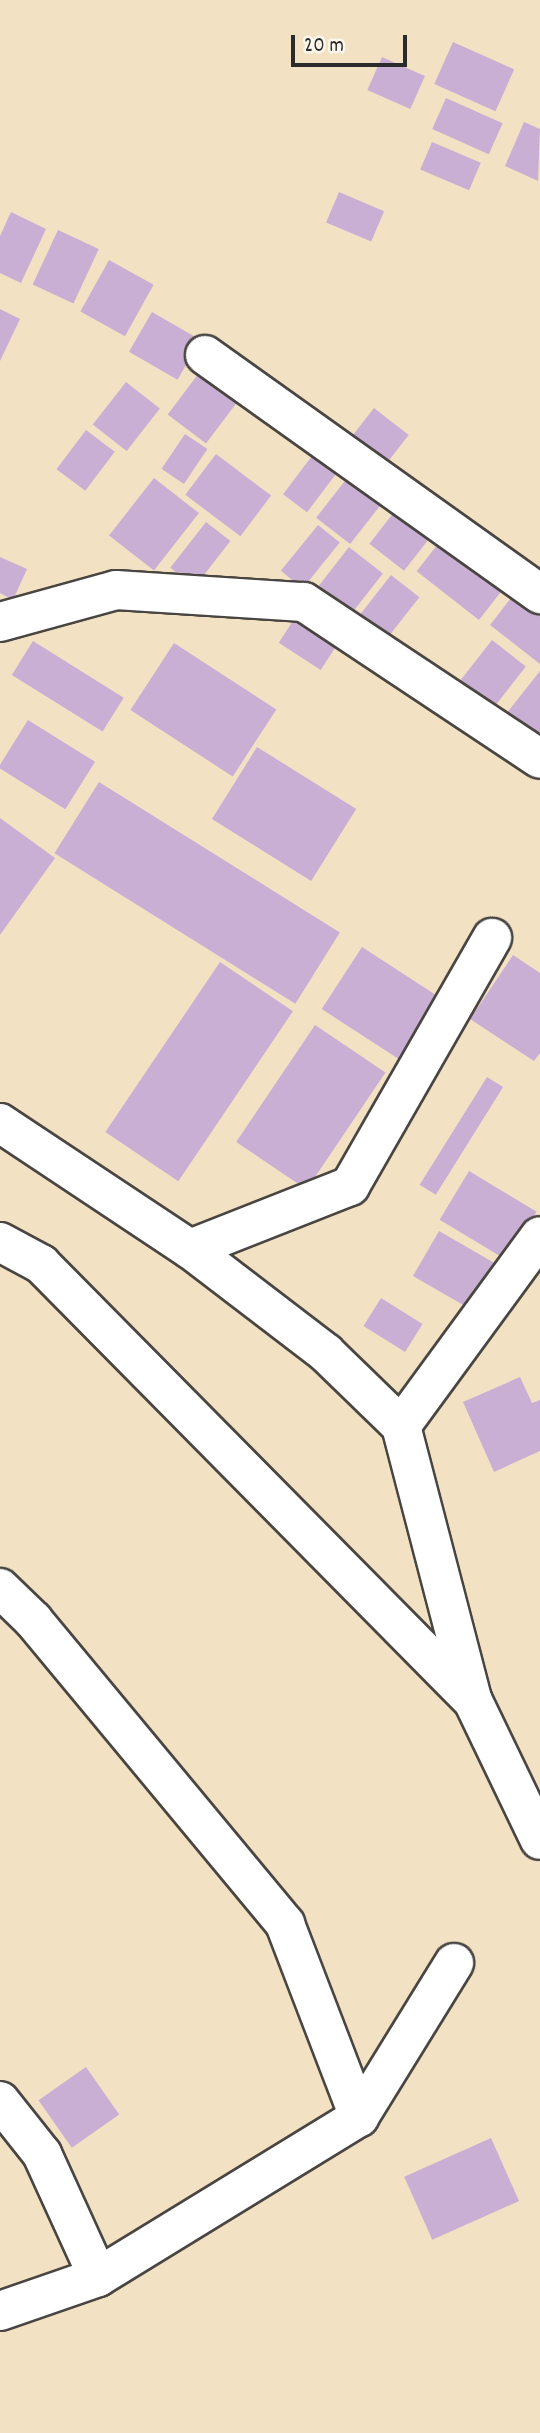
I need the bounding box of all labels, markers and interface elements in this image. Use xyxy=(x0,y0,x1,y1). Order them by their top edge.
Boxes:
scale bar xyxy=(295,21,410,65)
text: 20 m xyxy=(304,32,344,62)

